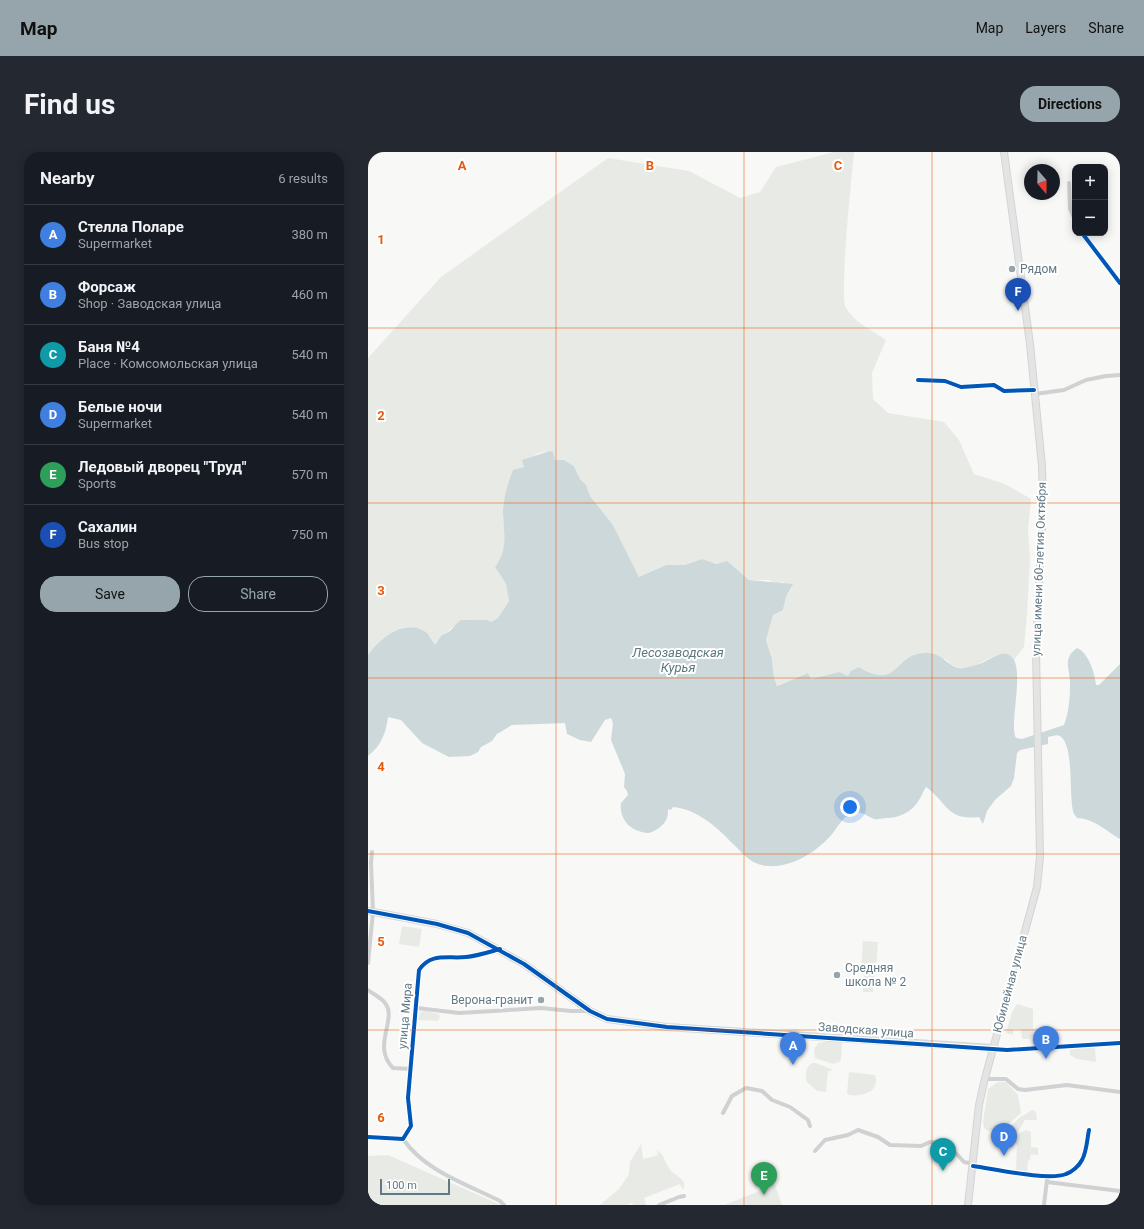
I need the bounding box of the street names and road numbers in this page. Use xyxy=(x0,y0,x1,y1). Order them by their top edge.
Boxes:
street label: улица имени 60-летия Октября xyxy=(1029,482,1049,656)
street label: Юбилейная улица xyxy=(990,934,1030,1034)
street label: улица Мира xyxy=(395,982,415,1050)
street label: Заводская улица xyxy=(818,1020,914,1040)

